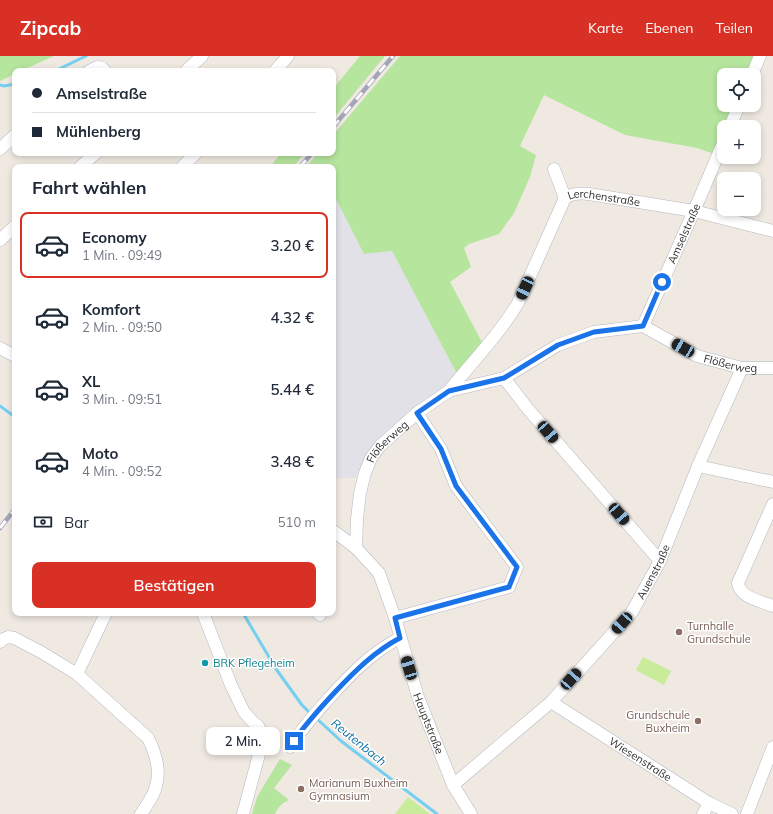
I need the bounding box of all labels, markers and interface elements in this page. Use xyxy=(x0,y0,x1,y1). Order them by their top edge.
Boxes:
text: Zipcab xyxy=(20,16,81,40)
text: Karte xyxy=(588,19,623,37)
text: Ebenen xyxy=(645,19,694,37)
text: Teilen xyxy=(716,19,753,37)
map controls xyxy=(717,68,761,216)
button: locate xyxy=(717,68,761,112)
text: Amselstraße xyxy=(56,84,147,103)
button: + xyxy=(717,120,761,164)
text: Mühlenberg xyxy=(56,122,141,141)
button: − xyxy=(717,172,761,216)
text: Fahrt wählen xyxy=(32,176,147,199)
street label: Lerchenstraße xyxy=(566,186,641,209)
street label: Amselstraße xyxy=(664,201,703,266)
icon: car xyxy=(34,227,70,263)
text: Economy xyxy=(82,228,147,247)
text: 3.20 € xyxy=(270,236,314,255)
text: 1 Min. · 09:49 xyxy=(82,247,162,263)
route start xyxy=(653,273,671,291)
car xyxy=(514,275,536,301)
icon: car xyxy=(34,299,70,335)
text: Komfort xyxy=(82,300,140,319)
text: 4.32 € xyxy=(270,308,314,327)
text: 2 Min. · 09:50 xyxy=(82,319,162,335)
car xyxy=(670,337,696,359)
street label: Flößerweg xyxy=(702,351,757,376)
icon: car xyxy=(34,371,70,407)
text: XL xyxy=(82,372,100,391)
text: 5.44 € xyxy=(270,380,314,399)
text: 3 Min. · 09:51 xyxy=(82,391,162,407)
street label: Flößerweg xyxy=(363,417,411,465)
car xyxy=(536,419,560,445)
icon: car xyxy=(34,443,70,479)
text: Moto xyxy=(82,444,118,463)
text: 3.48 € xyxy=(270,452,314,471)
text: 4 Min. · 09:52 xyxy=(82,463,162,479)
car xyxy=(607,501,631,527)
icon: cash xyxy=(32,511,54,533)
text: Bar xyxy=(64,513,89,532)
text: 510 m xyxy=(278,514,316,530)
street label: Auenstraße xyxy=(633,542,673,602)
button: Bestätigen xyxy=(32,562,316,608)
car xyxy=(610,610,634,636)
place label: Turnhalle Grundschule xyxy=(687,619,751,646)
marker: Turnhalle Grundschule xyxy=(674,627,684,637)
car xyxy=(400,655,418,681)
place label: BRK Pflegeheim xyxy=(213,656,295,670)
marker: BRK Pflegeheim xyxy=(200,658,210,668)
car xyxy=(559,666,583,692)
street label: Hauptstraße xyxy=(410,691,447,756)
place label: Grundschule Buxheim xyxy=(626,708,690,735)
water label: Reutenbach xyxy=(328,715,390,769)
marker: Grundschule Buxheim xyxy=(693,716,703,726)
callout: 2 Min. xyxy=(206,727,280,755)
route end xyxy=(285,732,303,750)
text: 2 Min. xyxy=(225,733,261,749)
street label: Wiesenstraße xyxy=(606,734,674,784)
place label: Marianum Buxheim Gymnasium xyxy=(309,776,408,803)
marker: Marianum Buxheim Gymnasium xyxy=(296,784,306,794)

